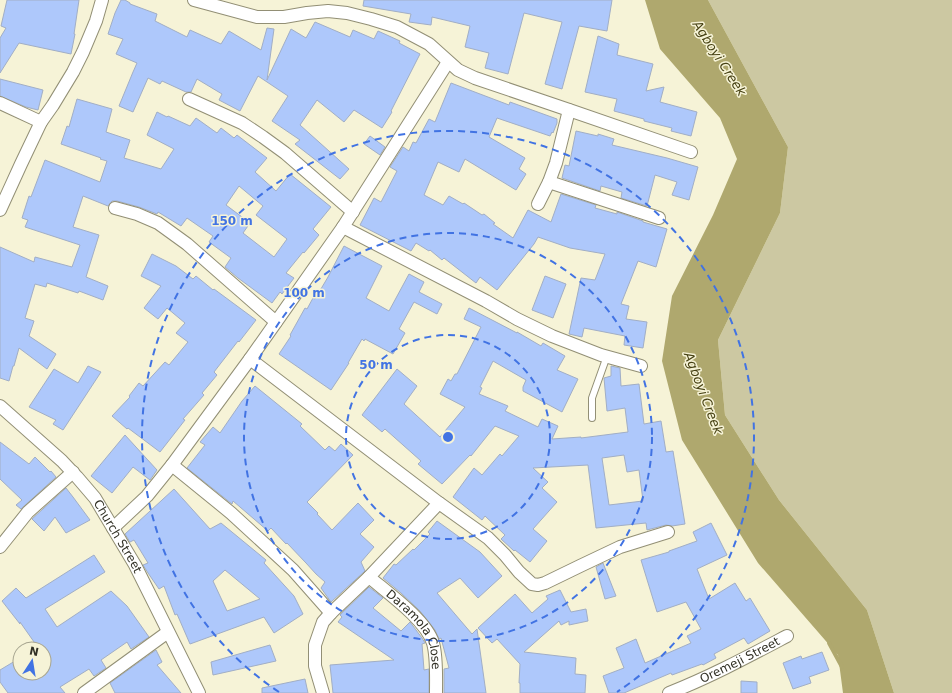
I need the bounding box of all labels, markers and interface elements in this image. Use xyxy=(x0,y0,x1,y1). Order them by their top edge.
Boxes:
water label: Agboyi Creek xyxy=(689,17,750,99)
text: 150 m xyxy=(211,214,253,228)
text: 100 m xyxy=(283,286,325,300)
water label: Agboyi Creek xyxy=(681,349,726,437)
text: 50 m xyxy=(359,358,393,372)
centre of rings xyxy=(441,430,455,444)
street label: Church Street xyxy=(91,497,145,575)
street label: Daramola Close xyxy=(383,587,443,670)
street label: Oremeji Street xyxy=(698,634,782,686)
north arrow xyxy=(12,641,52,681)
text: N xyxy=(28,644,40,659)

